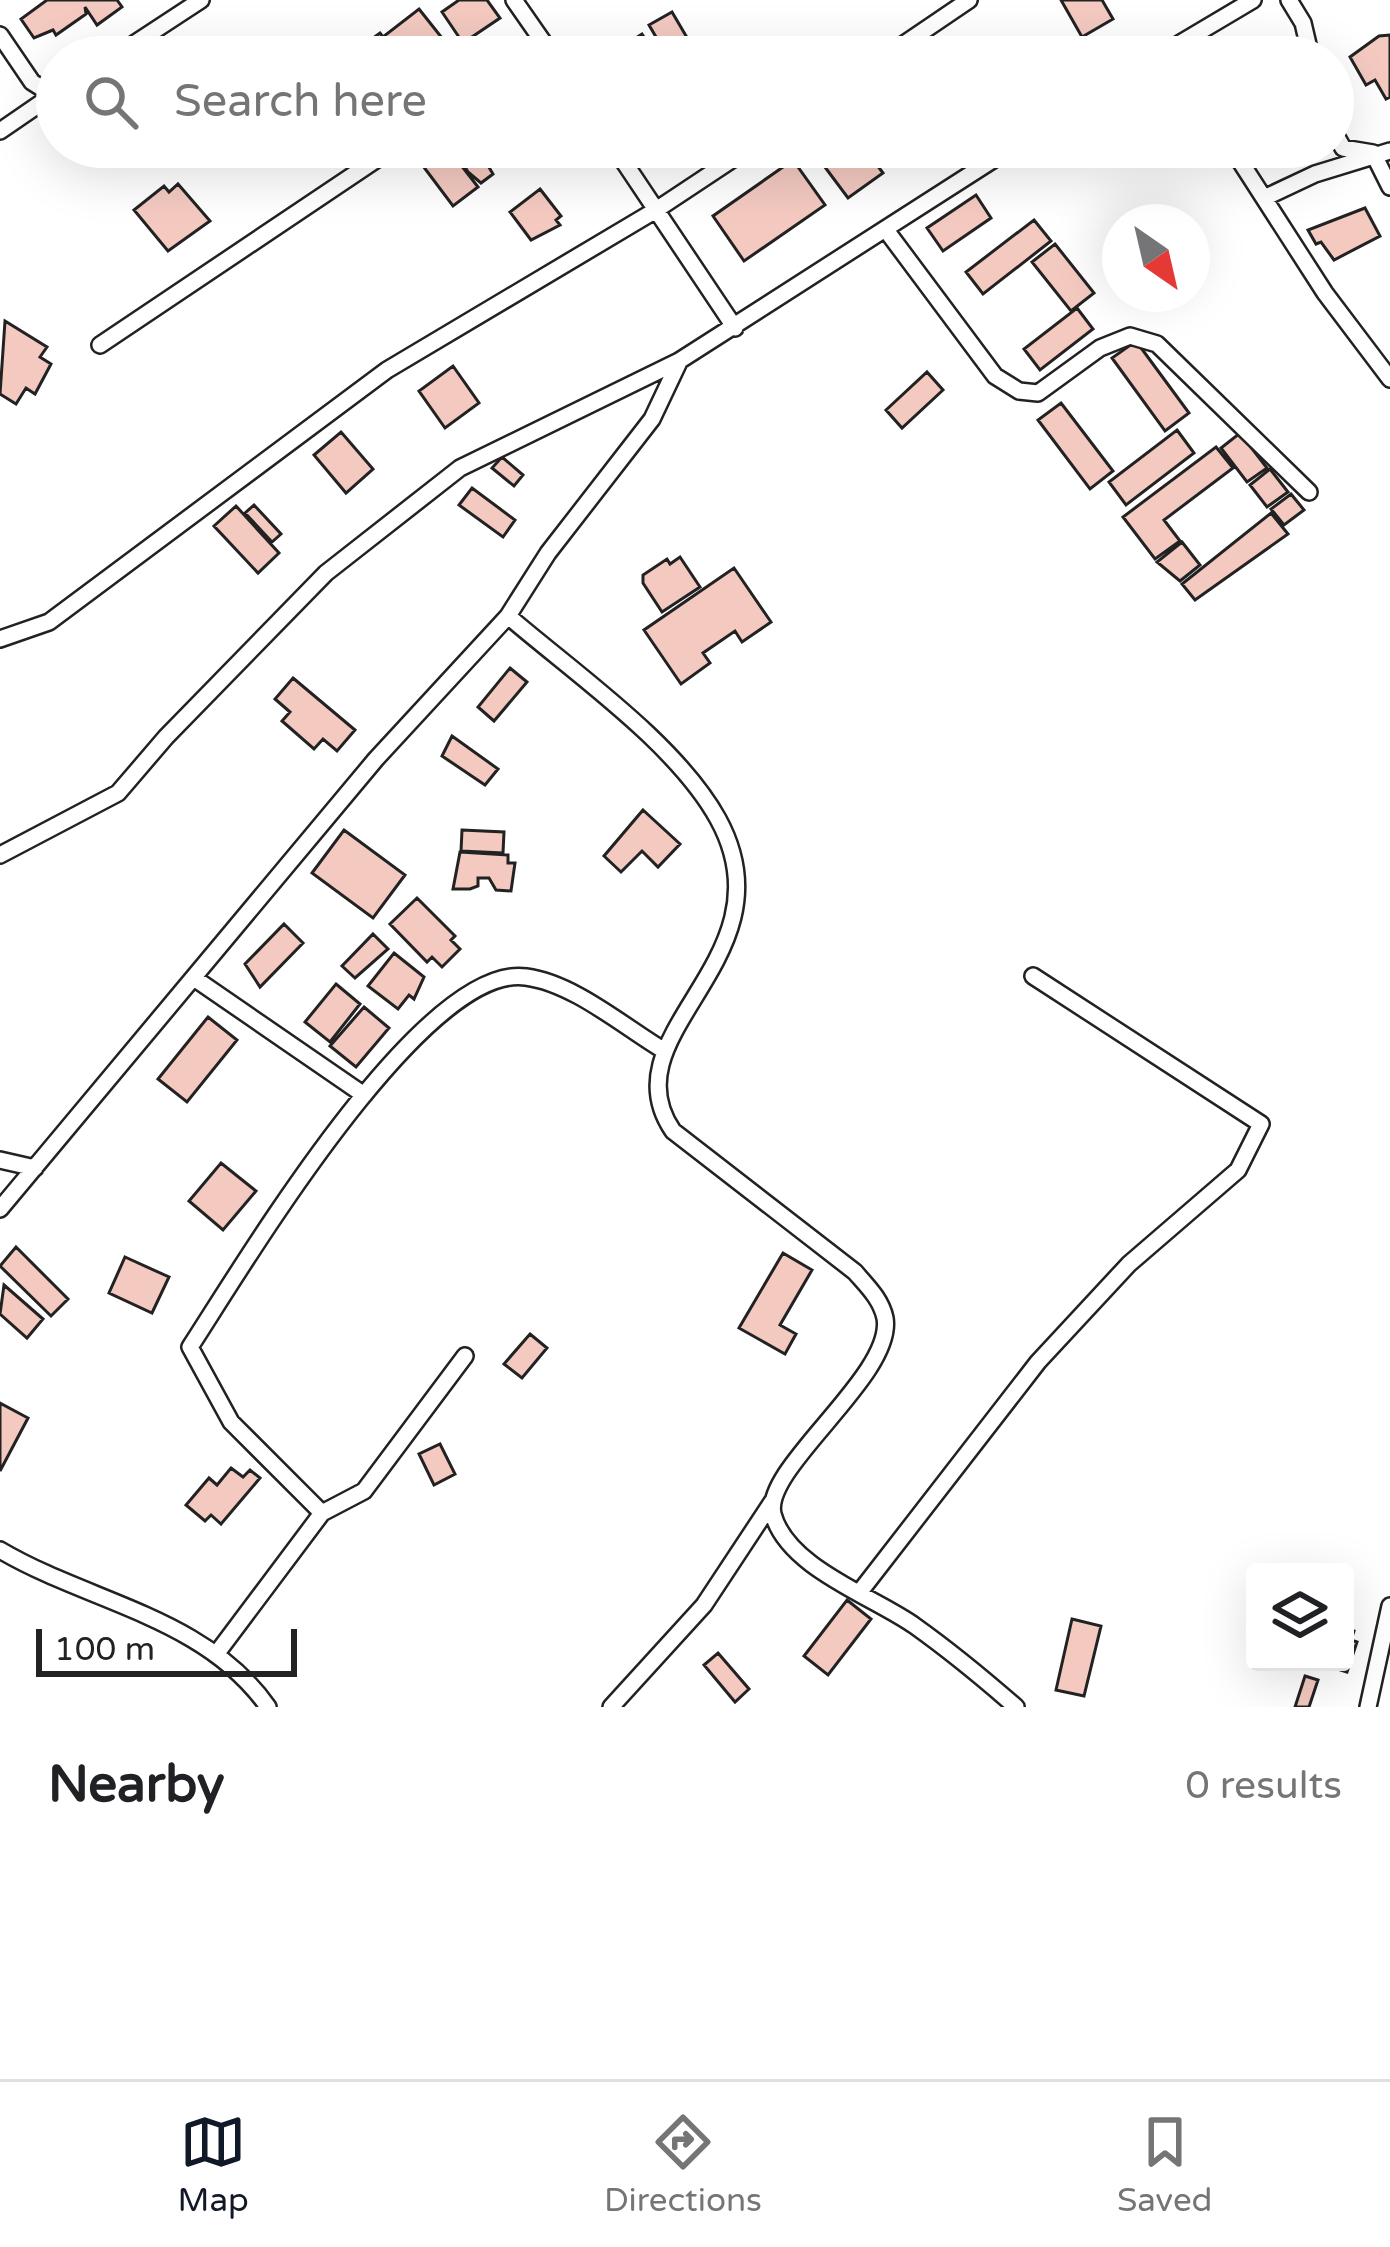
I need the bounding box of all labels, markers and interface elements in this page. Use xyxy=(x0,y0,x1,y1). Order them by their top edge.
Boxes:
search box xyxy=(36,36,1354,168)
icon: search xyxy=(78,69,144,135)
text: Search here xyxy=(174,75,427,129)
north arrow xyxy=(1102,204,1210,312)
map controls xyxy=(1246,1563,1354,1671)
button: layers xyxy=(1246,1563,1354,1671)
scale bar xyxy=(36,1623,297,1676)
text: 100 m xyxy=(54,1630,155,1669)
text: Nearby xyxy=(48,1754,225,1816)
text: 0 results xyxy=(1185,1762,1342,1809)
tab: Map xyxy=(178,2109,249,2220)
tab: Directions xyxy=(604,2109,762,2220)
tab: Saved xyxy=(1117,2109,1212,2220)

